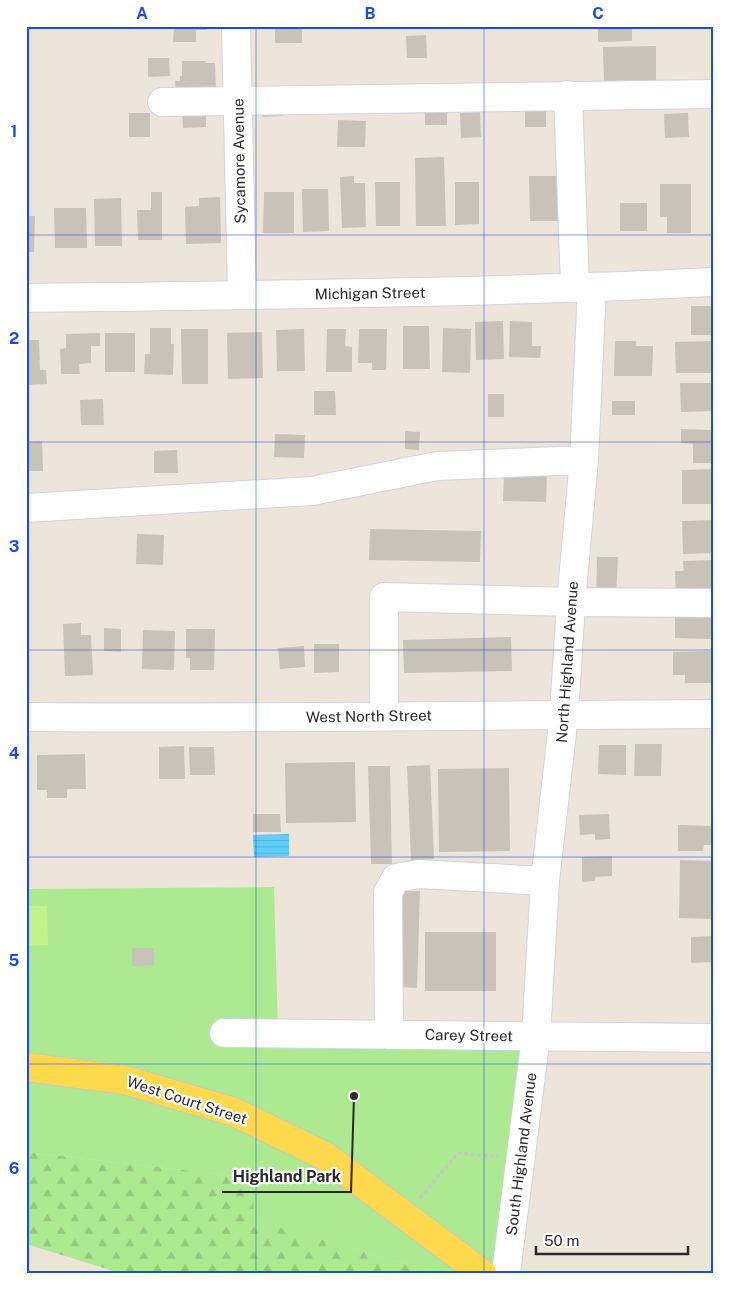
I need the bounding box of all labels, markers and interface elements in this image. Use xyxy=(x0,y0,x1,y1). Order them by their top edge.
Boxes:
text: A xyxy=(136,4,148,23)
text: B xyxy=(365,4,376,23)
text: C xyxy=(592,4,604,23)
street label: Sycamore Avenue xyxy=(229,98,249,224)
text: 1 xyxy=(11,122,17,141)
street label: Michigan Street xyxy=(314,284,426,302)
text: 2 xyxy=(9,329,19,348)
text: 3 xyxy=(9,537,19,556)
street label: North Highland Avenue xyxy=(553,581,581,743)
street label: West North Street xyxy=(306,706,432,726)
text: 4 xyxy=(9,744,20,763)
text: 5 xyxy=(9,951,20,970)
street label: Carey Street xyxy=(425,1026,513,1044)
street label: South Highland Avenue xyxy=(503,1072,539,1236)
street label: West Court Street xyxy=(125,1073,249,1128)
text: 6 xyxy=(9,1159,19,1178)
callout: Highland Park xyxy=(222,1161,351,1192)
text: Highland Park xyxy=(233,1167,341,1186)
scale bar xyxy=(536,1224,689,1256)
text: 50 m xyxy=(544,1232,579,1249)

